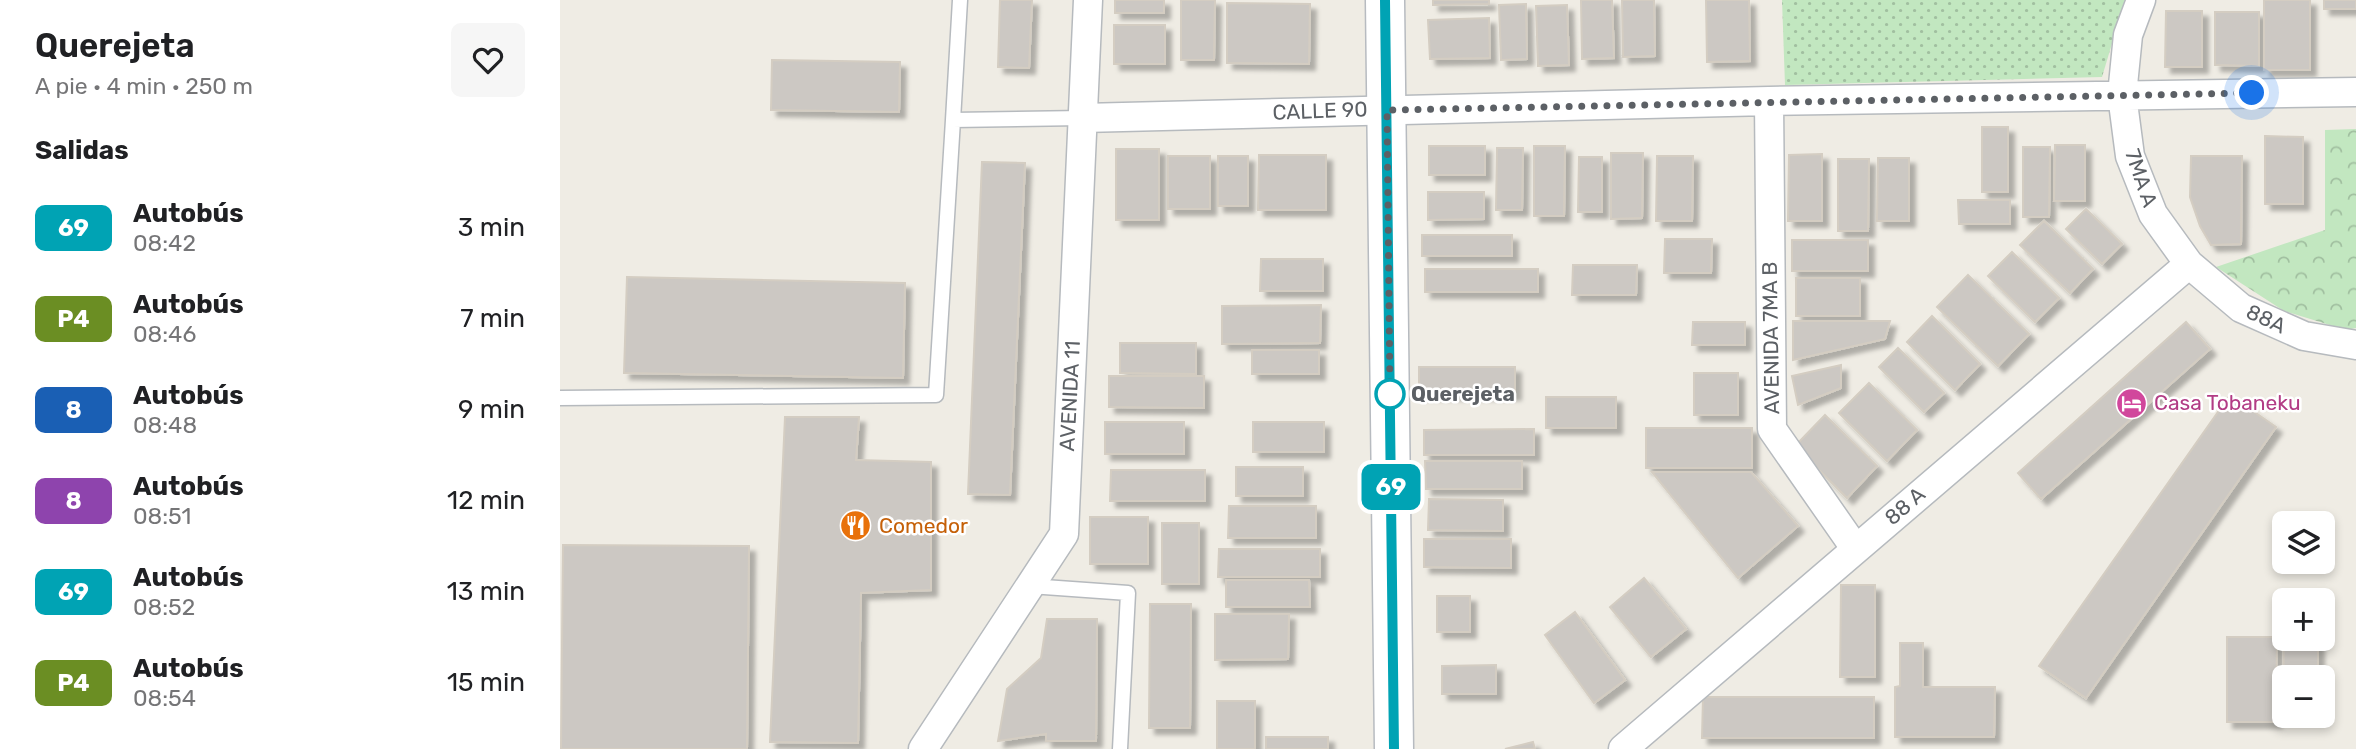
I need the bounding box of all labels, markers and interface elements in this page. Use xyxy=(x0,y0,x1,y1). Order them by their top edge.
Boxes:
button: heart xyxy=(451,23,525,97)
text: Querejeta xyxy=(35,26,195,65)
text: A pie · 4 min · 250 m xyxy=(35,72,253,100)
your location xyxy=(2234,75,2269,110)
street label: CALLE 90 xyxy=(1272,96,1368,125)
text: Salidas xyxy=(35,135,129,166)
street label: 7MA A xyxy=(2120,146,2163,210)
text: Autobús xyxy=(133,198,244,229)
text: 3 min xyxy=(458,212,525,243)
text: 69 xyxy=(58,214,89,242)
text: 08:42 xyxy=(133,229,196,257)
street label: AVENIDA 7MA B xyxy=(1757,261,1784,415)
text: Autobús xyxy=(133,289,244,320)
street label: 88A xyxy=(2242,299,2290,338)
text: 7 min xyxy=(460,303,525,334)
text: P4 xyxy=(57,305,90,333)
text: 08:46 xyxy=(133,320,196,348)
street label: AVENIDA 11 xyxy=(1054,340,1085,452)
marker: Querejeta xyxy=(1375,379,1405,409)
text: Autobús xyxy=(133,380,244,411)
place label: Querejeta xyxy=(1411,381,1515,406)
hotel icon: Casa Tobaneku xyxy=(2114,386,2148,420)
place label: Casa Tobaneku xyxy=(2154,390,2301,415)
text: 9 min xyxy=(458,394,525,425)
text: 8 xyxy=(65,396,82,424)
text: 08:48 xyxy=(133,411,197,439)
line badge: 69 xyxy=(1360,464,1422,510)
text: Autobús xyxy=(133,471,244,502)
text: 69 xyxy=(1375,473,1407,501)
street label: 88 A xyxy=(1879,481,1930,530)
text: 12 min xyxy=(447,485,525,516)
text: 8 xyxy=(65,487,82,515)
text: 08:51 xyxy=(133,502,191,530)
restaurant icon: Comedor xyxy=(839,509,873,543)
map controls xyxy=(2272,511,2335,728)
button: layers xyxy=(2272,511,2335,574)
place label: Comedor xyxy=(879,513,968,538)
text: Autobús xyxy=(133,562,244,593)
text: 13 min xyxy=(447,576,525,607)
text: 69 xyxy=(58,578,89,606)
button: + xyxy=(2272,588,2335,651)
text: 08:52 xyxy=(133,593,195,621)
text: Autobús xyxy=(133,653,244,684)
button: − xyxy=(2272,665,2335,728)
text: 15 min xyxy=(447,667,525,698)
text: P4 xyxy=(57,669,90,697)
text: 08:54 xyxy=(133,684,196,712)

